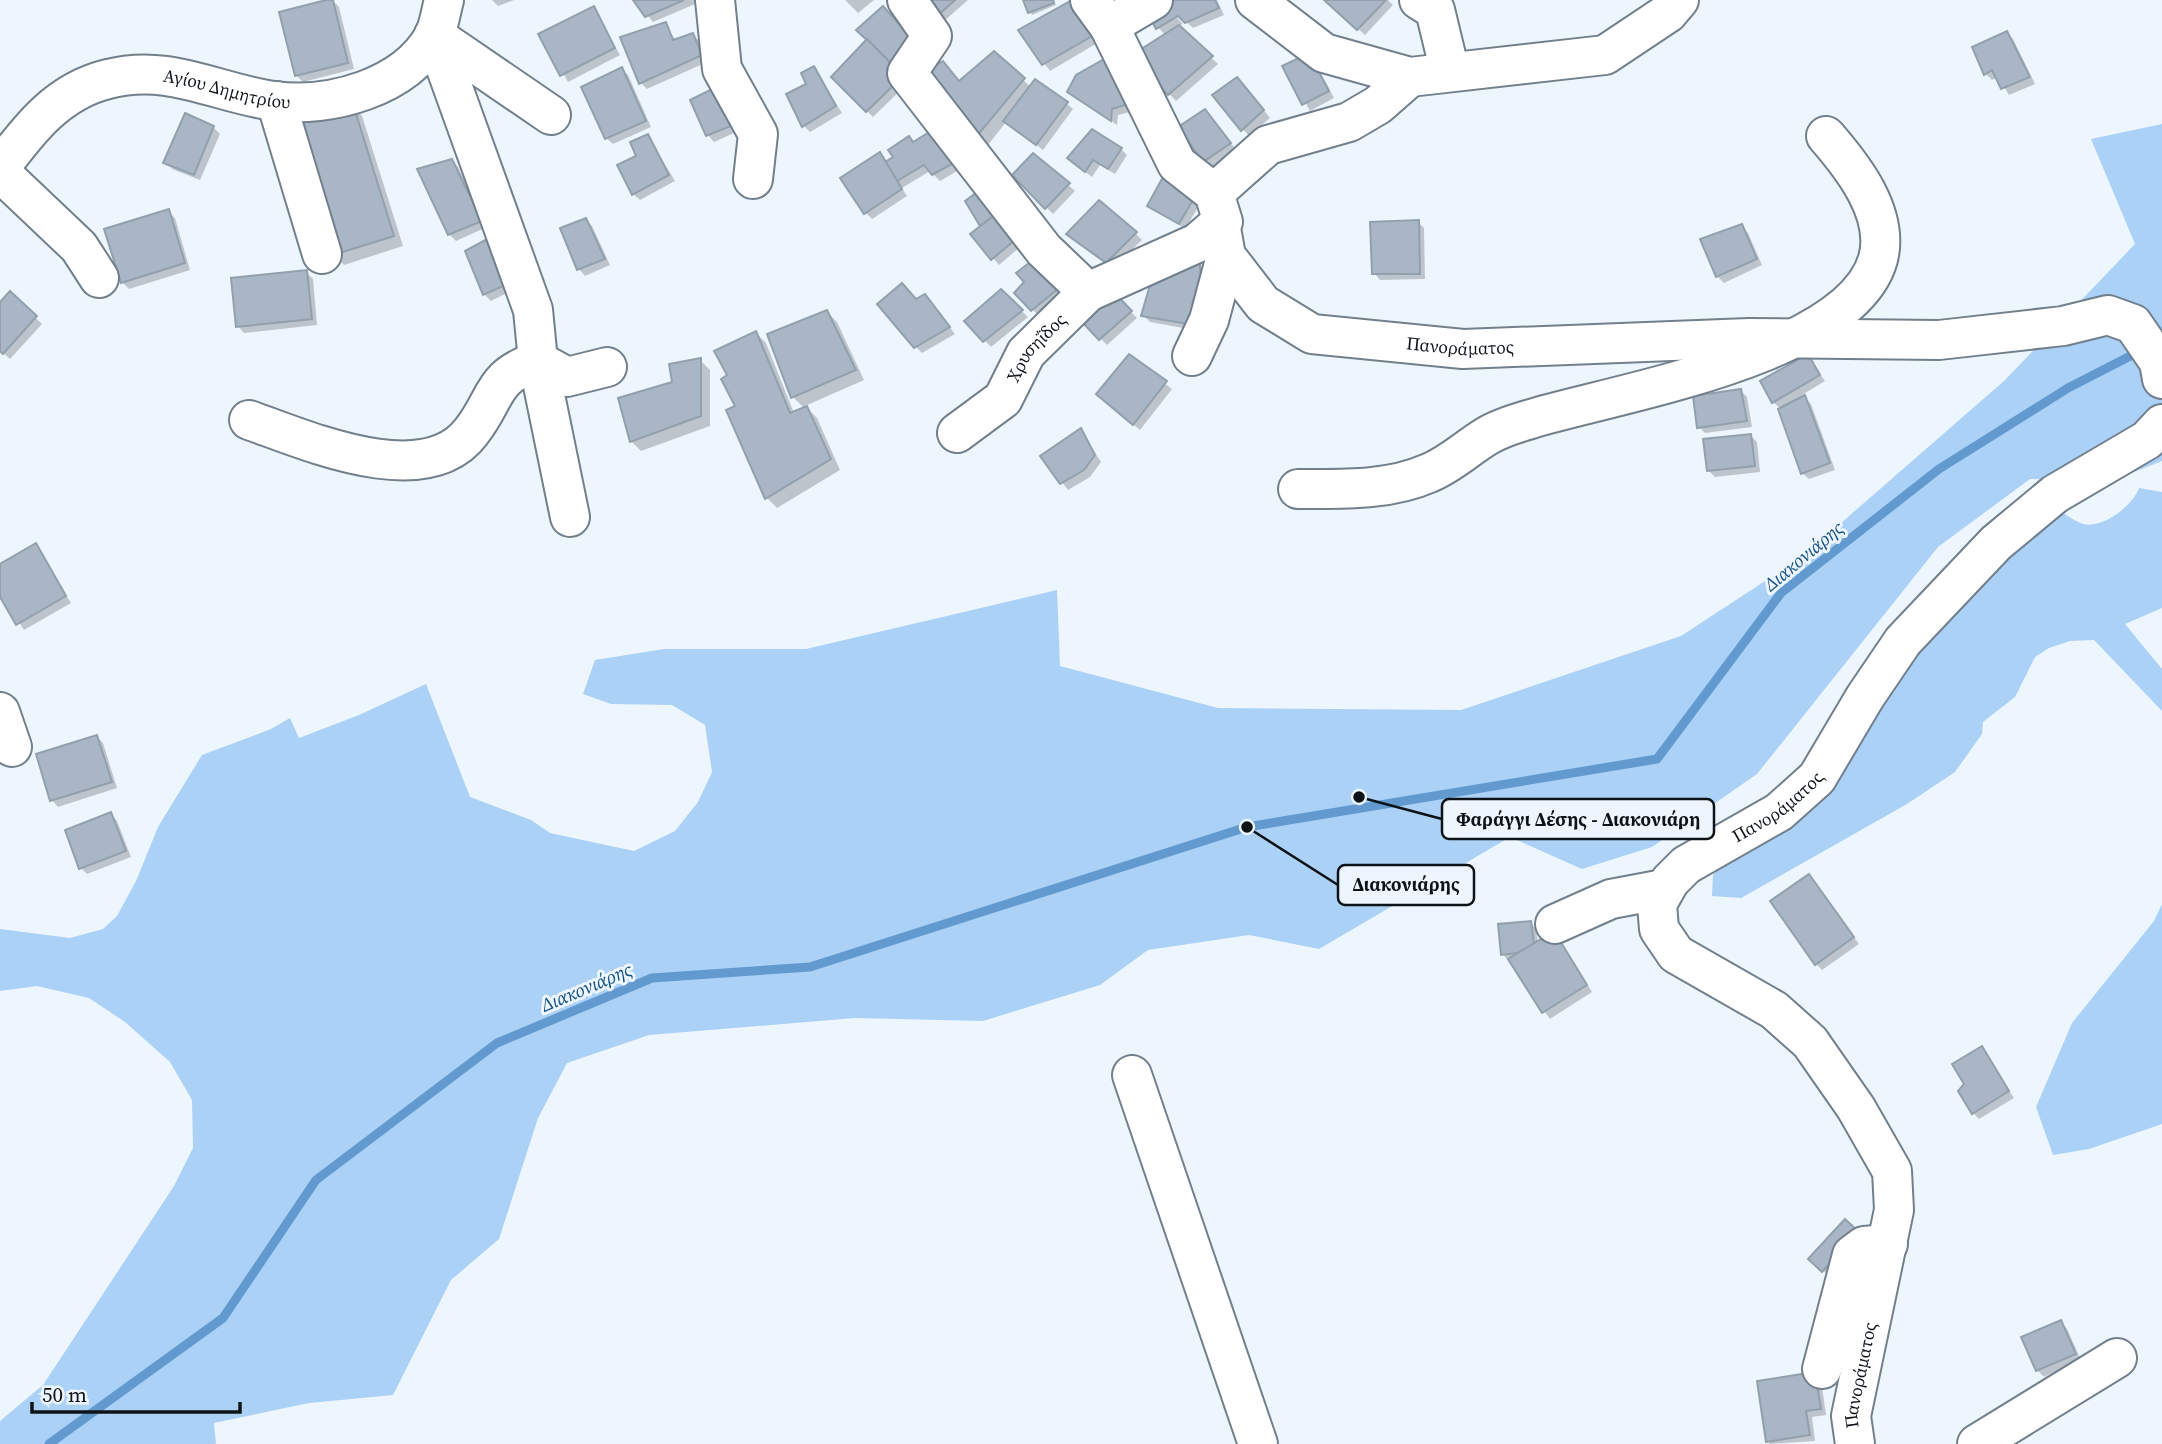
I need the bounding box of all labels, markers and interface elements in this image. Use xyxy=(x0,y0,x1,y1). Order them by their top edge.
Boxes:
street label: Αγίου Δημητρίου xyxy=(162,63,291,114)
street label: Χρυσηΐδος xyxy=(1000,307,1072,386)
street label: Πανοράματος xyxy=(1405,330,1514,361)
water label: Διακονιάρης xyxy=(1757,514,1849,598)
street label: Πανοράματος xyxy=(1727,767,1830,848)
callout: Φαράγγι Δέσης - Διακονιάρη xyxy=(1442,799,1714,839)
text: Φαράγγι Δέσης - Διακονιάρη xyxy=(1456,806,1700,832)
callout: Διακονιάρης xyxy=(1338,865,1474,905)
text: Διακονιάρης xyxy=(1352,871,1460,897)
water label: Διακονιάρης xyxy=(536,956,637,1018)
street label: Πανοράματος xyxy=(1838,1320,1882,1430)
scale bar xyxy=(32,1370,240,1414)
text: 50 m xyxy=(42,1380,87,1409)

